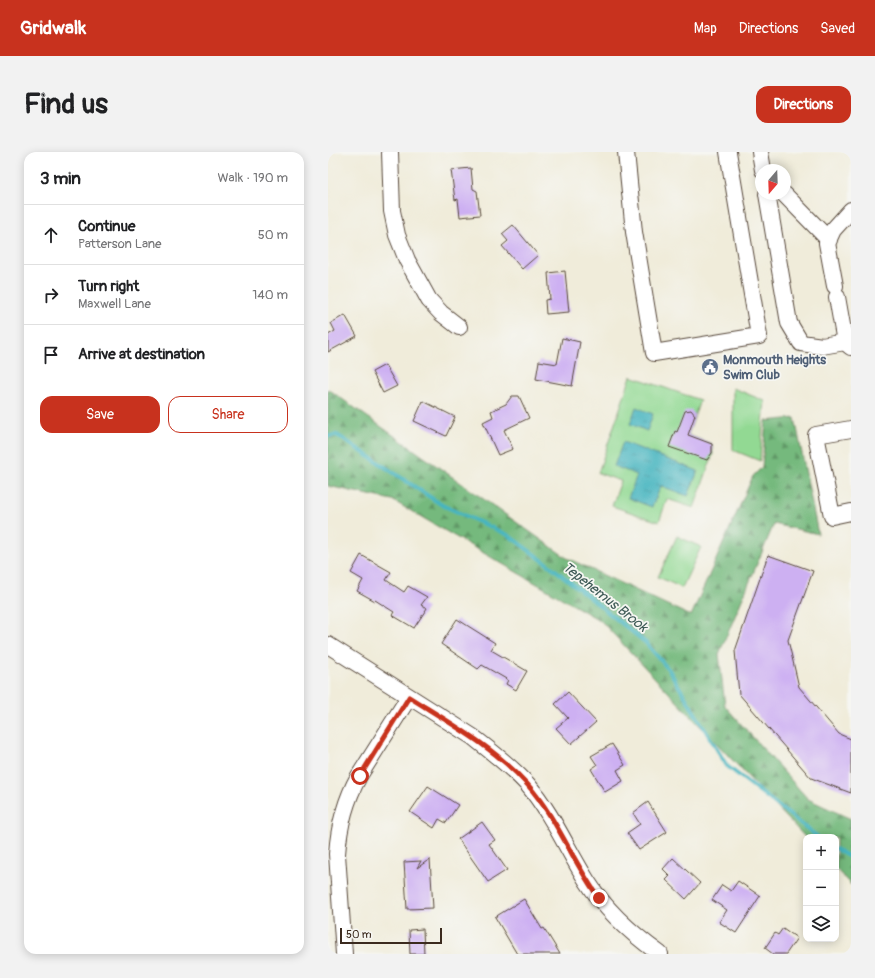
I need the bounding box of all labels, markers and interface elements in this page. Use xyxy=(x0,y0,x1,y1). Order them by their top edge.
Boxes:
text: Gridwalk xyxy=(20,16,86,40)
text: Map xyxy=(694,20,717,37)
text: Directions xyxy=(739,20,798,37)
text: Saved xyxy=(820,20,855,37)
button: Directions xyxy=(756,86,851,123)
text: Find us xyxy=(24,87,108,122)
north arrow xyxy=(755,164,791,200)
text: 3 min xyxy=(40,168,81,189)
text: Walk · 190 m xyxy=(217,170,288,186)
text: Continue xyxy=(78,217,136,236)
icon: ahead xyxy=(40,224,62,246)
text: 50 m xyxy=(258,227,288,243)
text: Patterson Lane xyxy=(78,236,161,252)
text: Turn right xyxy=(78,277,139,296)
icon: right xyxy=(40,284,62,306)
text: 140 m xyxy=(252,287,288,303)
text: Maxwell Lane xyxy=(78,296,151,312)
icon: arrive xyxy=(40,344,62,366)
text: Arrive at destination xyxy=(78,345,205,364)
place label: Monmouth Heights Swim Club xyxy=(723,352,826,383)
public building icon: Monmouth Heights Swim Club xyxy=(700,357,720,377)
button: Save xyxy=(40,396,160,433)
button: Share xyxy=(168,396,288,433)
water label: Tepehemus Brook xyxy=(559,559,652,636)
route start xyxy=(351,767,369,785)
map controls xyxy=(803,834,839,942)
button: + xyxy=(803,834,839,870)
button: − xyxy=(803,870,839,906)
route end xyxy=(590,889,608,907)
button: layers xyxy=(803,906,839,942)
scale bar xyxy=(340,926,442,945)
text: 50 m xyxy=(346,928,372,941)

